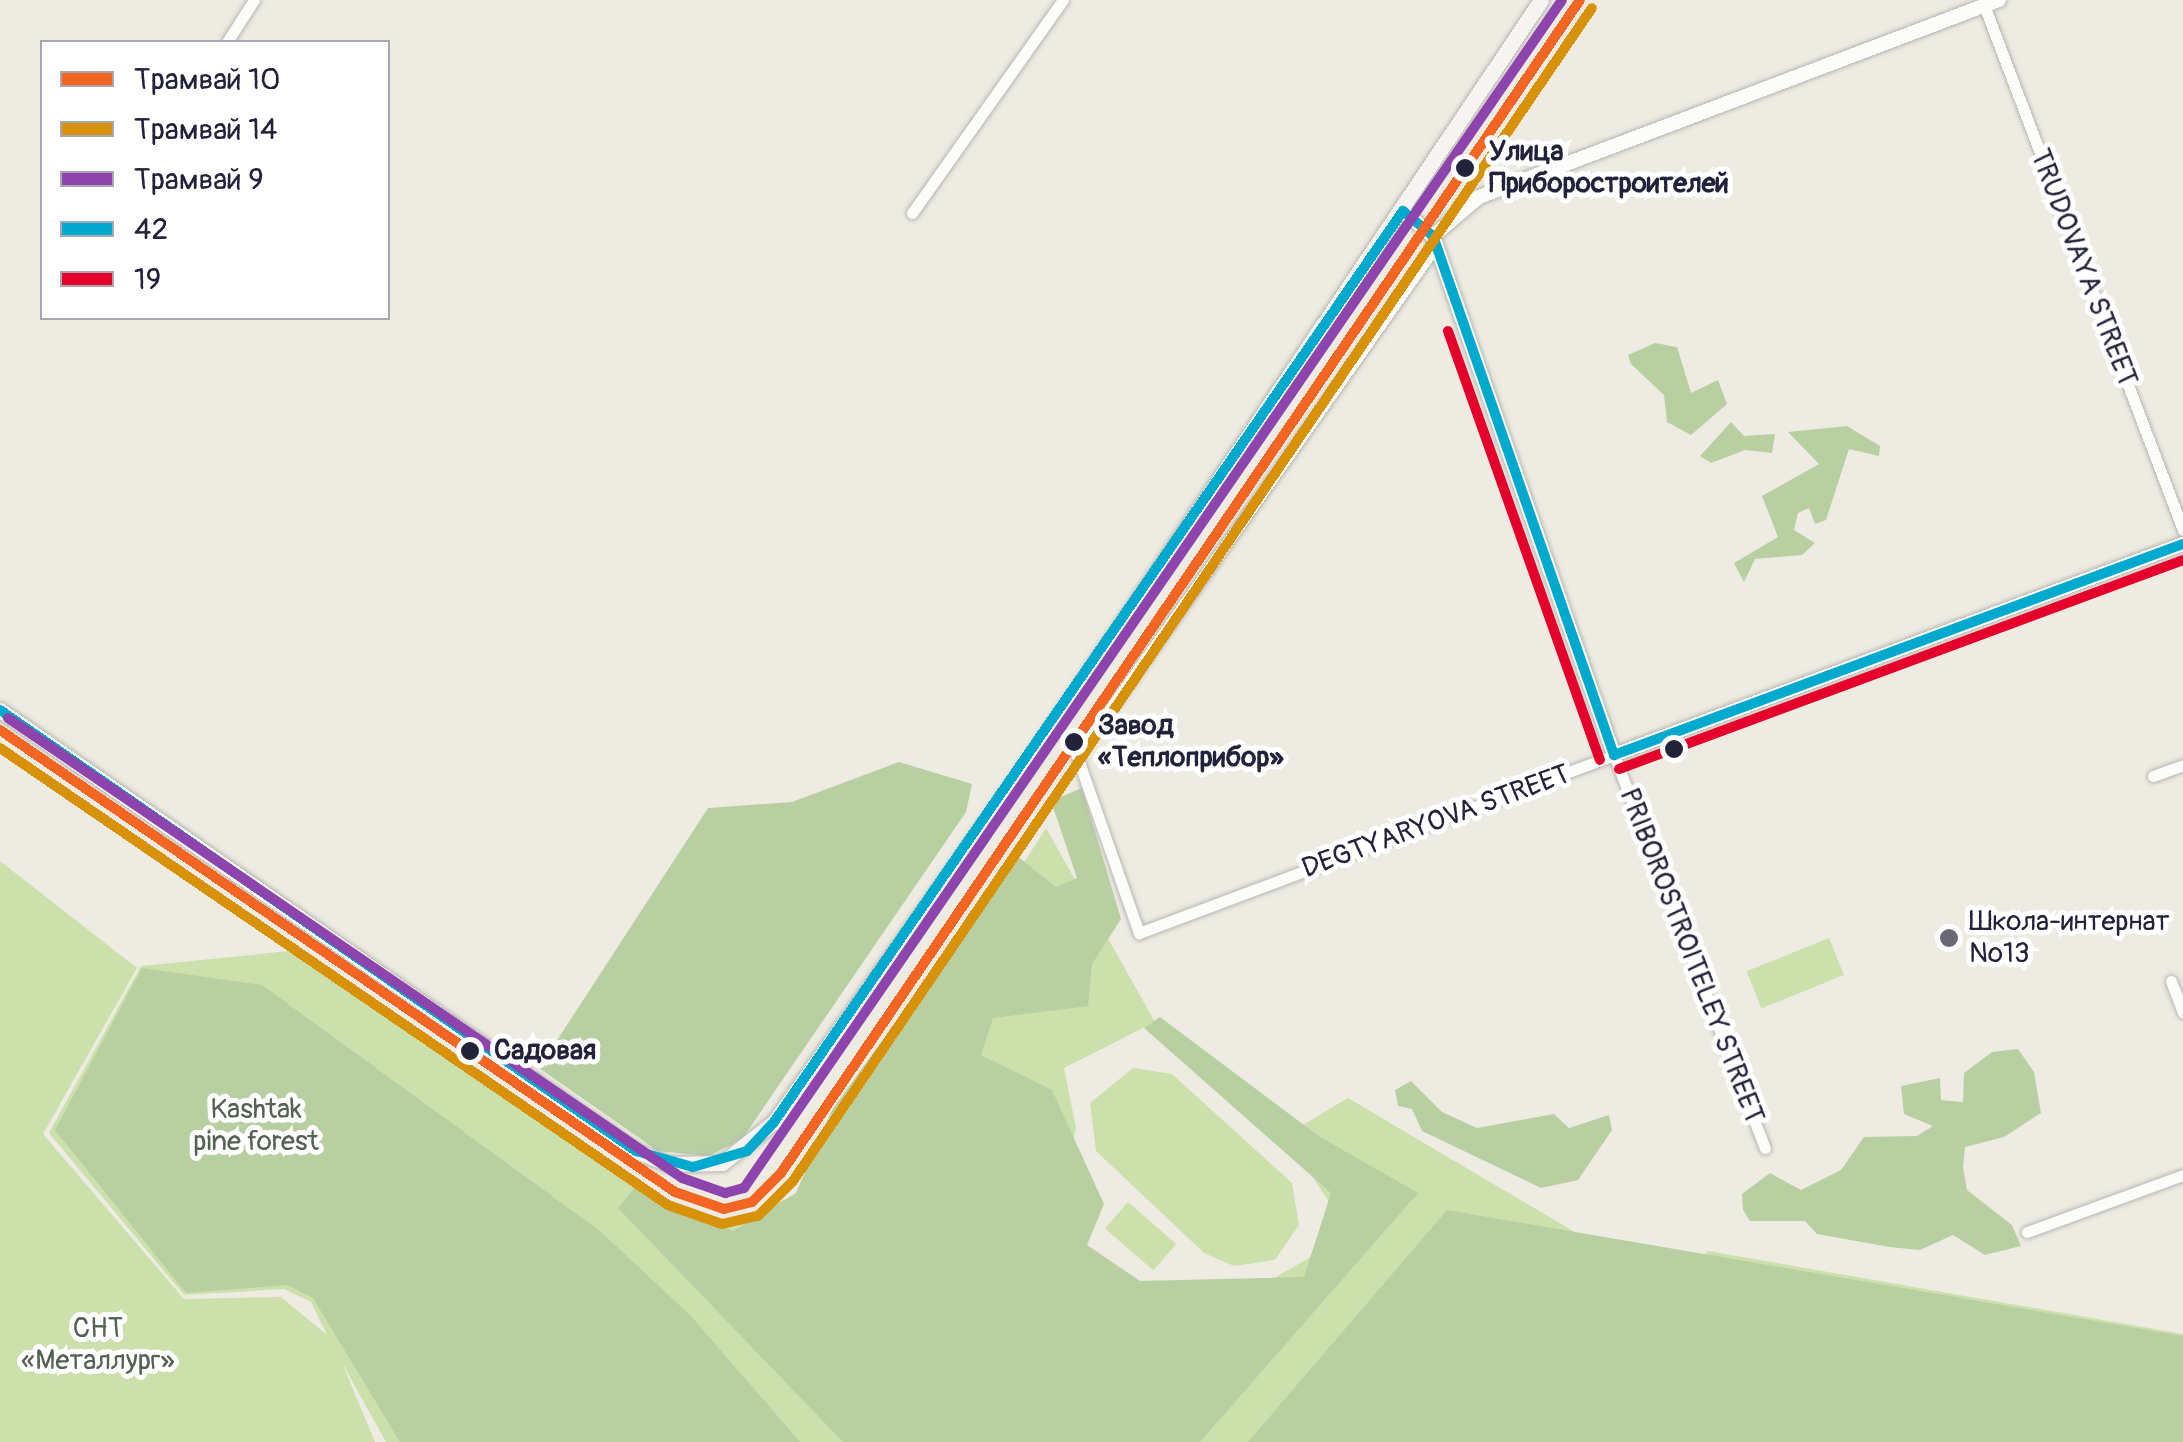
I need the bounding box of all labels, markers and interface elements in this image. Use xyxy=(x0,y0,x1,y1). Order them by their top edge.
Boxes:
legend xyxy=(40,40,390,320)
text: Трамвай 10 xyxy=(134,61,280,98)
text: Трамвай 14 xyxy=(134,111,277,148)
place label: Улица Приборостроителей xyxy=(1489,135,1729,201)
street label: TRUDOVAYA STREET xyxy=(2022,145,2144,391)
marker: Улица Приборостроителей xyxy=(1450,153,1480,183)
text: Трамвай 9 xyxy=(134,161,264,198)
text: 42 xyxy=(134,211,168,248)
text: 19 xyxy=(134,261,161,298)
place label: Завод «Теплоприбор» xyxy=(1098,709,1284,775)
marker: Завод «Теплоприбор» xyxy=(1059,727,1089,757)
unlabelled marker xyxy=(1664,739,1684,759)
street label: DEGTYARYOVA STREET xyxy=(1298,758,1574,886)
street label: PRIBOROSTROITELEY STREET xyxy=(1611,784,1771,1128)
place label: Школа-интернат №13 xyxy=(1969,905,2170,971)
marker: Школа-интернат №13 xyxy=(1938,927,1960,949)
place label: Садовая xyxy=(494,1034,596,1068)
marker: Садовая xyxy=(455,1036,485,1066)
park label: Kashtak pine forest xyxy=(193,1093,319,1159)
park label: СНТ «Металлург» xyxy=(21,1312,175,1378)

